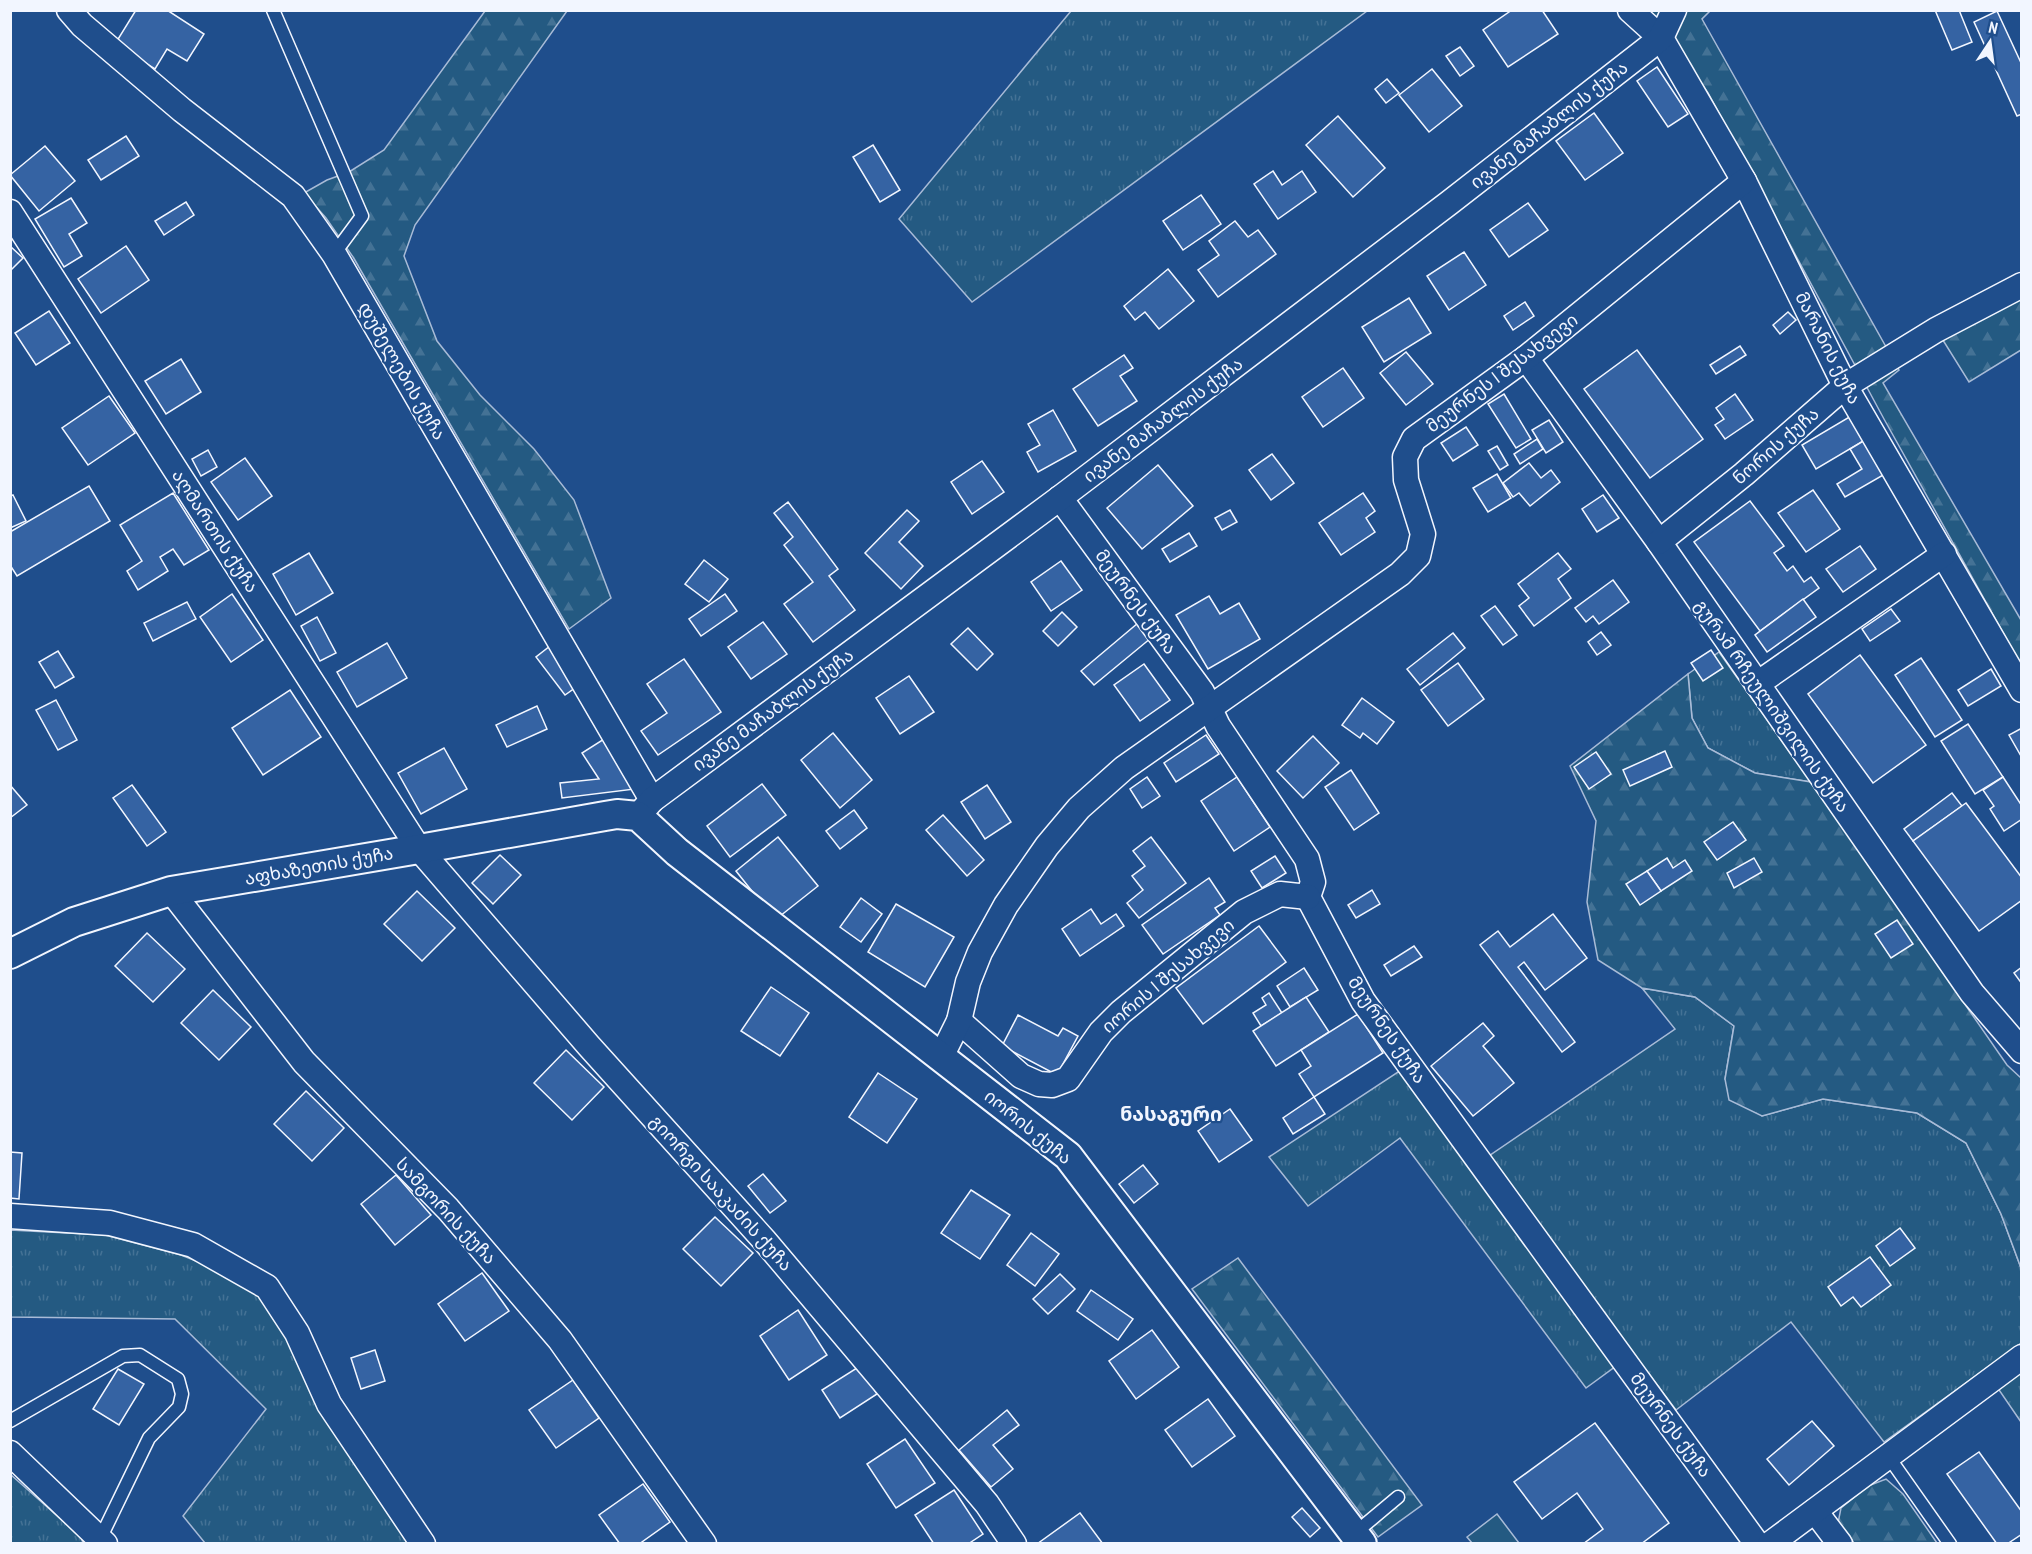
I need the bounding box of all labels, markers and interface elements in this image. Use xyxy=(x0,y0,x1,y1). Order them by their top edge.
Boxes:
north arrow xyxy=(1960,12,2020,72)
text: N xyxy=(1987,17,2000,38)
street label: ივანე მაჩაბლის ქუჩა xyxy=(1465,56,1632,193)
street label: მარანის ქუჩა xyxy=(1790,288,1867,408)
street label: დუშელების ქუჩა xyxy=(354,298,451,444)
street label: მეურნეს I შესახვევი xyxy=(1421,308,1582,437)
street label: ივანე მაჩაბლის ქუჩა xyxy=(1078,352,1247,487)
street label: ნორის ქუჩა xyxy=(1728,402,1824,489)
street label: აღმართის ქუჩა xyxy=(167,465,264,597)
street label: მეურნეს ქუჩა xyxy=(1091,545,1182,659)
street label: გურამ რჩეულიშვილის ქუჩა xyxy=(1690,595,1855,817)
street label: ივანე მაჩაბლის ქუჩა xyxy=(687,643,858,776)
street label: აფხაზეთის ქუჩა xyxy=(243,841,395,890)
street label: იორის I შესახვევი xyxy=(1097,913,1239,1038)
street label: მეურნეს ქუჩა xyxy=(1343,972,1432,1088)
street label: იორის ქუჩა xyxy=(980,1084,1077,1169)
district label: ნასაგური xyxy=(1120,1101,1222,1127)
street label: გიორგი სააკაძის ქუჩა xyxy=(645,1110,798,1276)
street label: სამგორის ქუჩა xyxy=(391,1152,502,1269)
street label: მეურნეს ქუჩა xyxy=(1626,1368,1717,1482)

